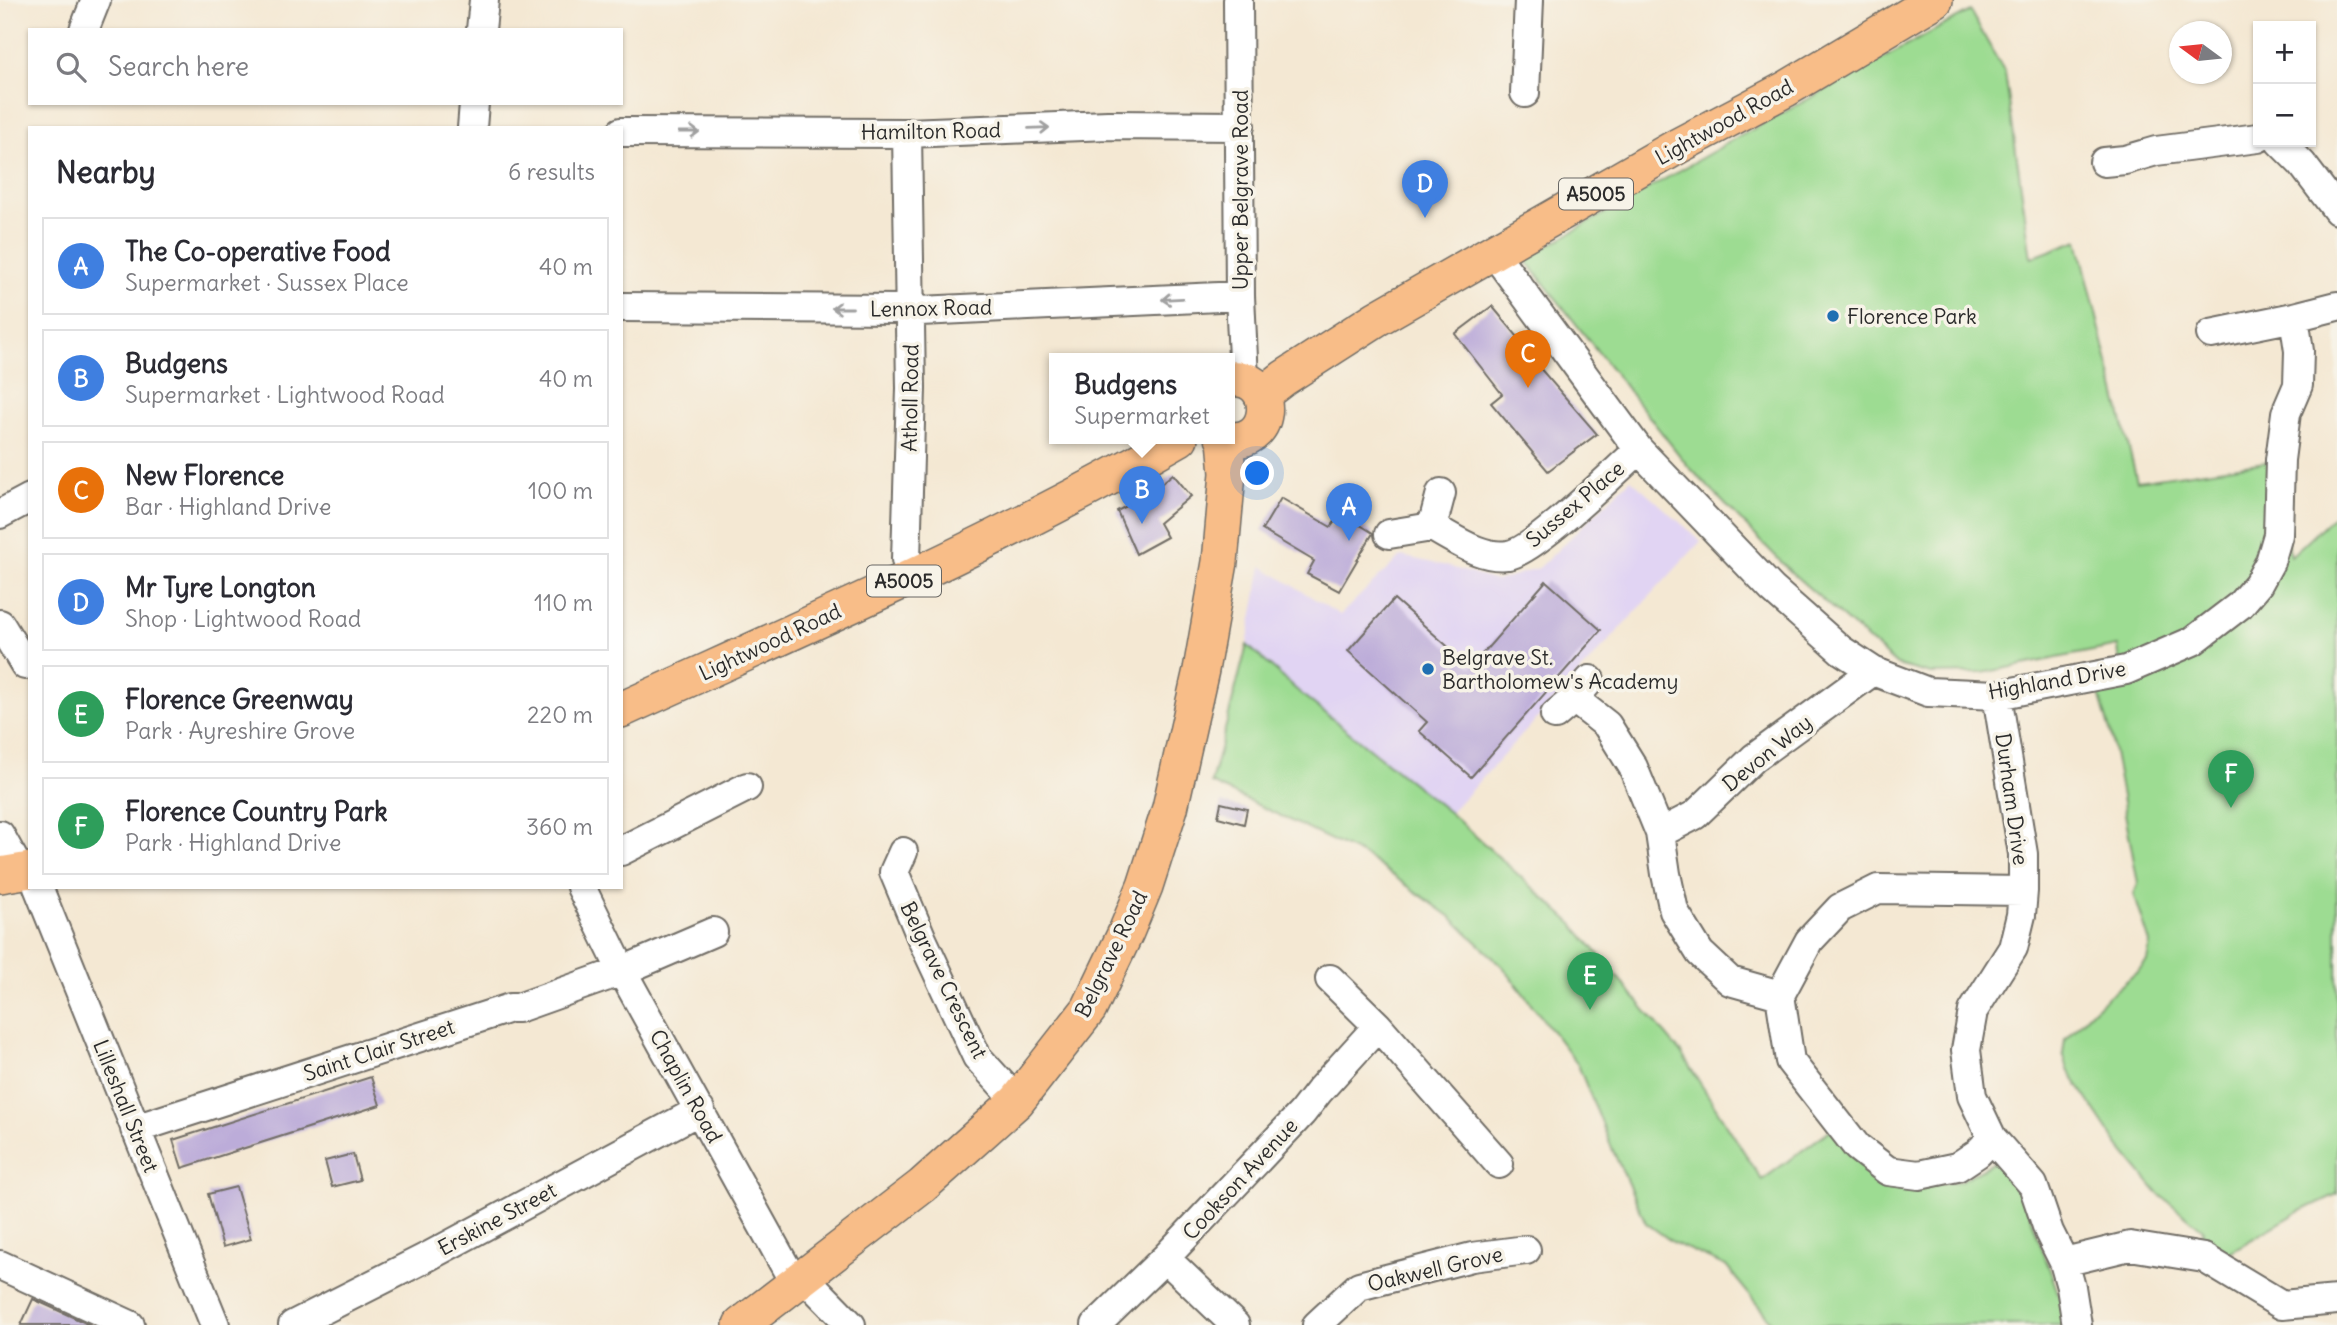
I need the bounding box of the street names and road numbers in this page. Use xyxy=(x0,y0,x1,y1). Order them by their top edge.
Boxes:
street label: Lightwood Road xyxy=(1650,73,1798,171)
street label: Upper Belgrave Road xyxy=(1227,90,1254,290)
street label: Hamilton Road xyxy=(861,116,1001,146)
road number: A5005 xyxy=(1559,178,1633,210)
street label: Lennox Road xyxy=(870,293,992,323)
street label: Atholl Road xyxy=(896,344,924,452)
street label: Sussex Place xyxy=(1520,455,1630,553)
road number: A5005 xyxy=(867,566,941,596)
street label: Lightwood Road xyxy=(695,597,845,687)
street label: Highland Drive xyxy=(1986,655,2128,705)
street label: Devon Way xyxy=(1717,709,1817,797)
street label: Durham Drive xyxy=(1989,731,2035,867)
street label: Belgrave Road xyxy=(1069,886,1153,1022)
street label: Belgrave Crescent xyxy=(894,897,994,1063)
street label: Saint Clair Street xyxy=(300,1013,458,1087)
street label: Chaplin Road xyxy=(644,1024,728,1148)
street label: Lilleshall Street xyxy=(87,1036,165,1176)
street label: Cookson Avenue xyxy=(1177,1112,1303,1246)
street label: Erskine Street xyxy=(433,1176,561,1262)
street label: Oakwell Grove xyxy=(1365,1240,1505,1298)

